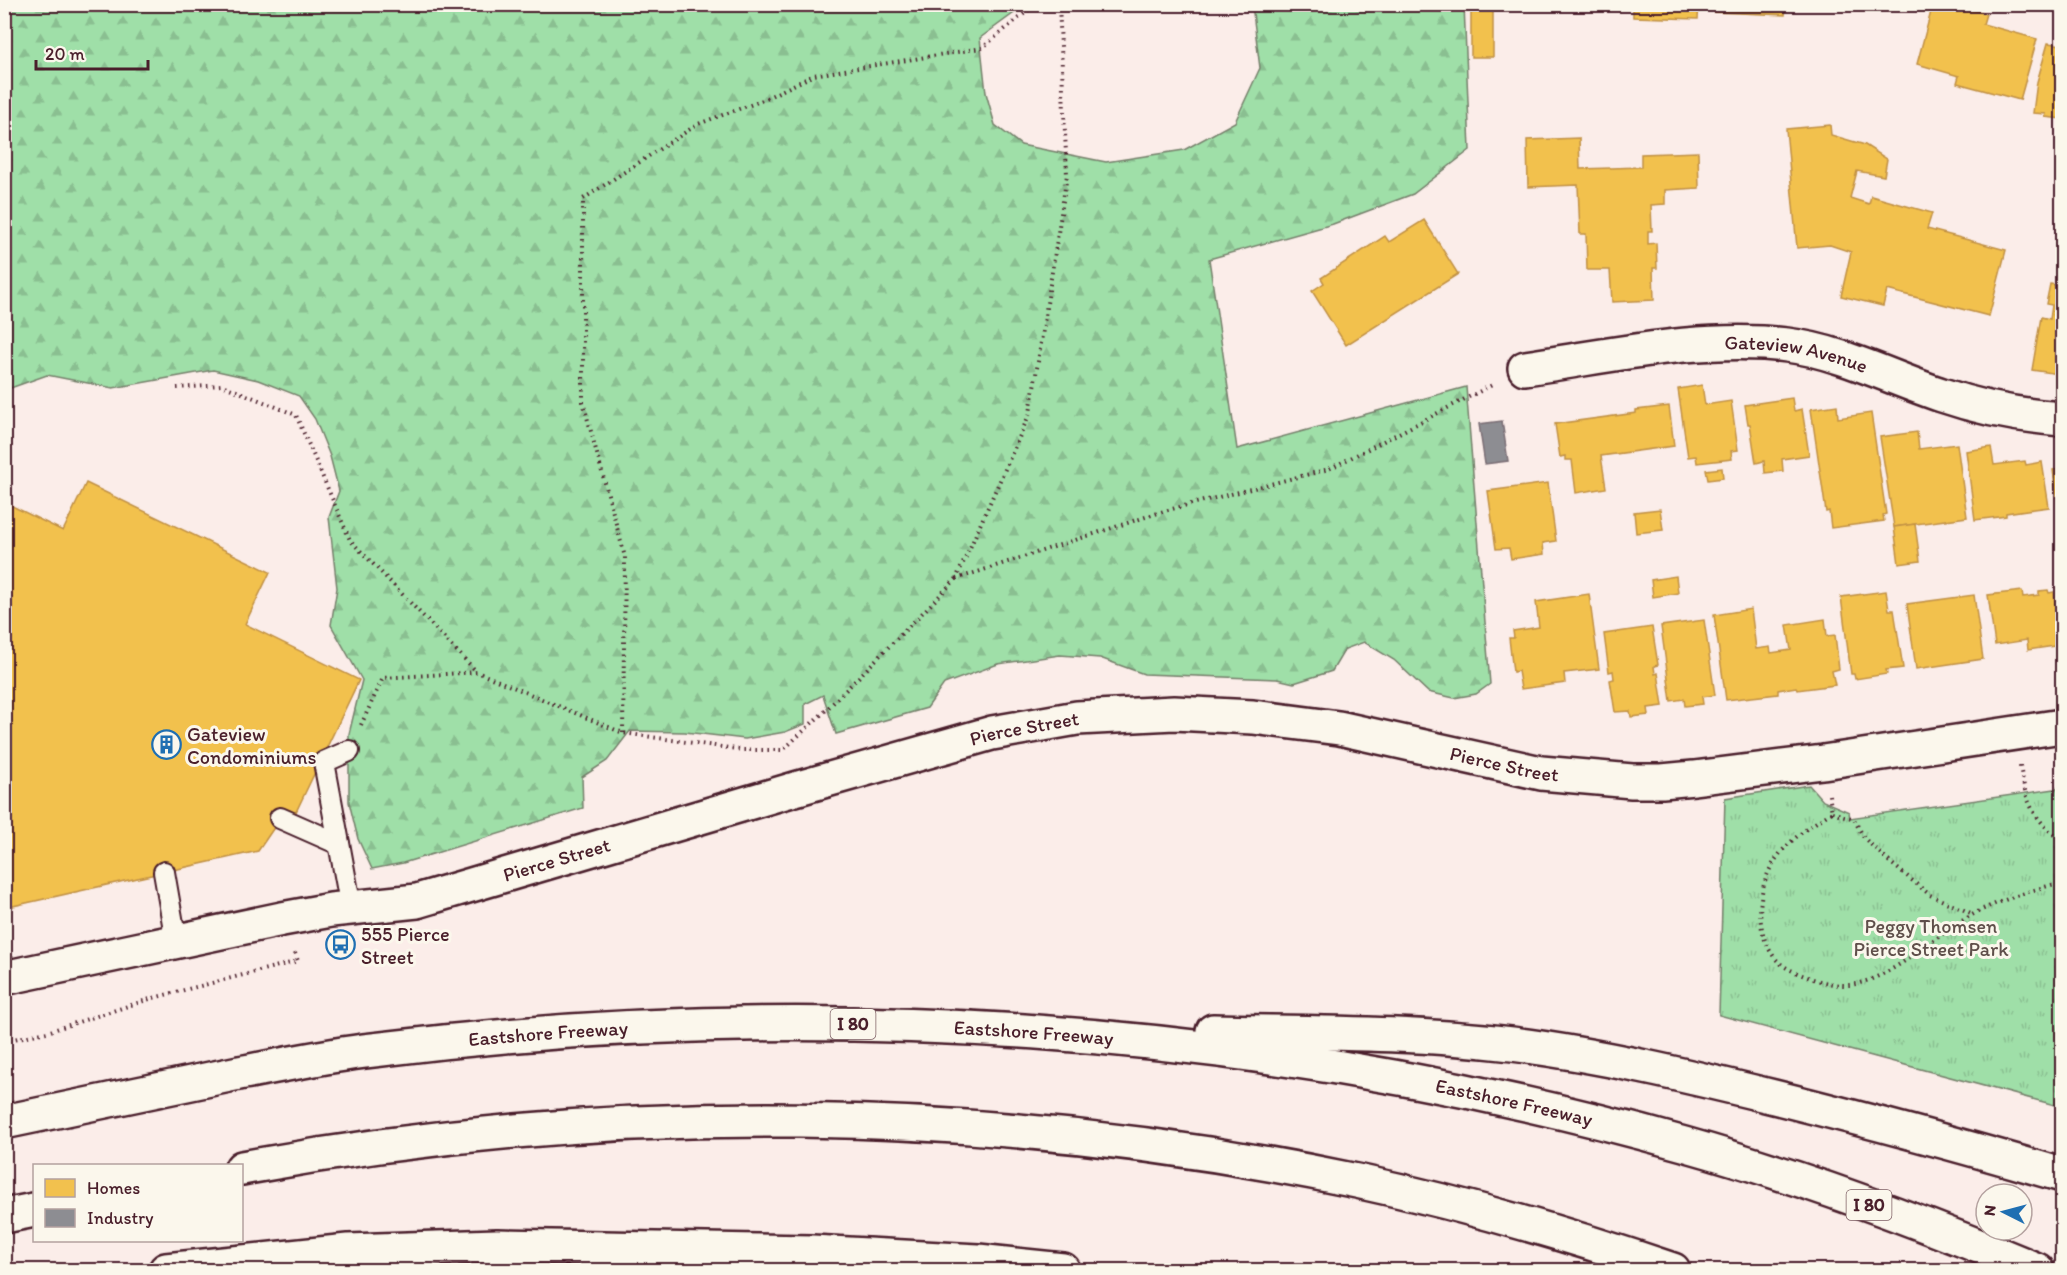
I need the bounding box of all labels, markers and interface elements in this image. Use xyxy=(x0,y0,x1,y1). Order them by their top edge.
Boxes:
scale bar xyxy=(36,33,148,71)
text: 20 m xyxy=(45,43,85,65)
street label: Gateview Avenue xyxy=(1724,330,1871,378)
street label: Pierce Street xyxy=(967,706,1081,751)
place label: Gateview Condominiums xyxy=(187,722,317,769)
building icon: Gateview Condominiums xyxy=(150,729,182,761)
street label: Pierce Street xyxy=(1448,741,1560,787)
street label: Pierce Street xyxy=(500,832,613,887)
park label: Peggy Thomsen Pierce Street Park xyxy=(1853,914,2009,961)
place label: 555 Pierce Street xyxy=(361,922,450,969)
bus stop icon: 555 Pierce Street xyxy=(324,929,356,961)
road number: I 80 xyxy=(830,1009,876,1039)
street label: Eastshore Freeway xyxy=(953,1015,1115,1050)
street label: Eastshore Freeway xyxy=(467,1016,629,1051)
street label: Eastshore Freeway xyxy=(1434,1073,1596,1132)
legend xyxy=(33,1164,243,1242)
text: Homes xyxy=(87,1177,140,1199)
north arrow xyxy=(1974,1182,2034,1242)
road number: I 80 xyxy=(1846,1190,1892,1220)
text: N xyxy=(1980,1204,2000,1217)
text: Industry xyxy=(87,1207,154,1229)

